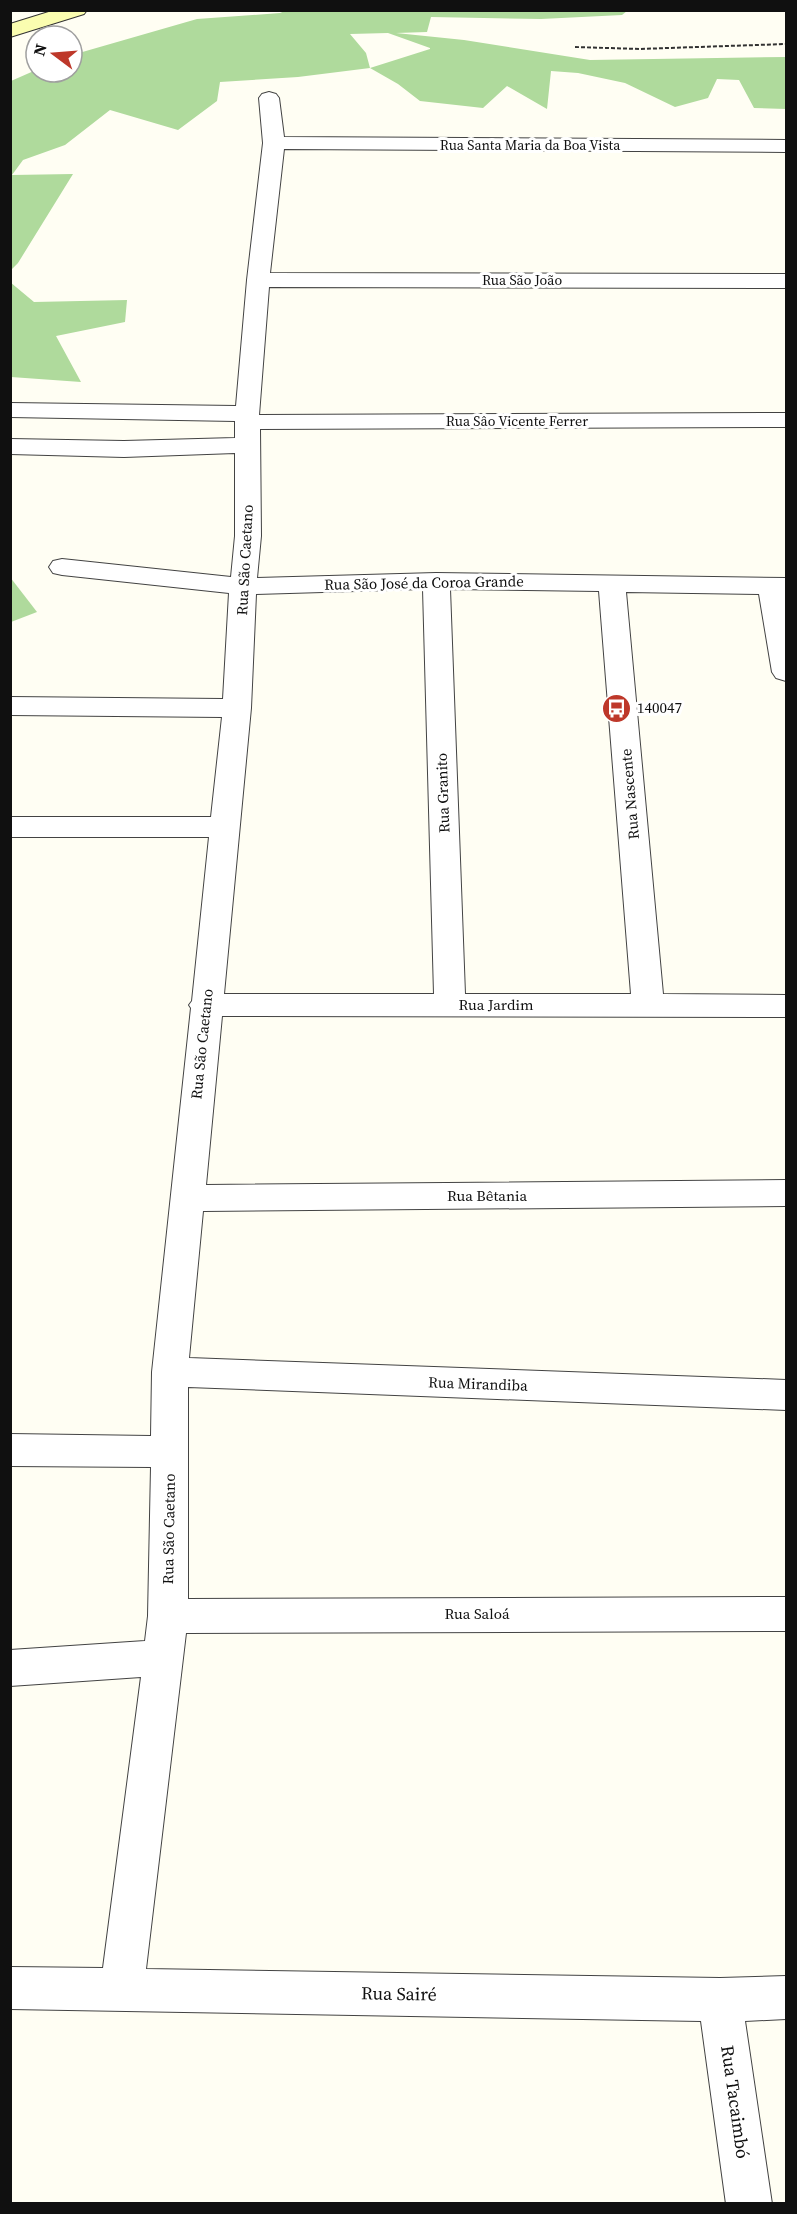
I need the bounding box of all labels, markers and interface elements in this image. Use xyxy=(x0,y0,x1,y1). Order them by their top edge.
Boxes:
north arrow xyxy=(24,24,84,84)
text: N xyxy=(27,41,52,58)
street label: Rua Santa Maria da Boa Vista xyxy=(440,135,621,155)
street label: Rua São João xyxy=(482,270,562,290)
street label: Rua Sâo Vicente Ferrer xyxy=(446,411,588,431)
street label: Rua São Caetano xyxy=(231,504,258,616)
street label: Rua São José da Coroa Grande xyxy=(324,570,524,595)
bus stop icon: 140047 xyxy=(600,692,632,724)
place label: 140047 xyxy=(637,697,682,718)
street label: Rua Nascente xyxy=(615,747,644,840)
street label: Rua Granito xyxy=(431,753,454,833)
street label: Rua São Caetano xyxy=(185,988,218,1100)
street label: Rua Jardim xyxy=(459,994,534,1015)
street label: Rua Bêtania xyxy=(447,1185,527,1206)
street label: Rua Mirandiba xyxy=(428,1371,528,1396)
street label: Rua São Caetano xyxy=(157,1473,180,1585)
street label: Rua Saloá xyxy=(444,1603,510,1624)
street label: Rua Sairé xyxy=(361,1980,437,2007)
street label: Rua Tacaimbó xyxy=(715,2044,756,2160)

